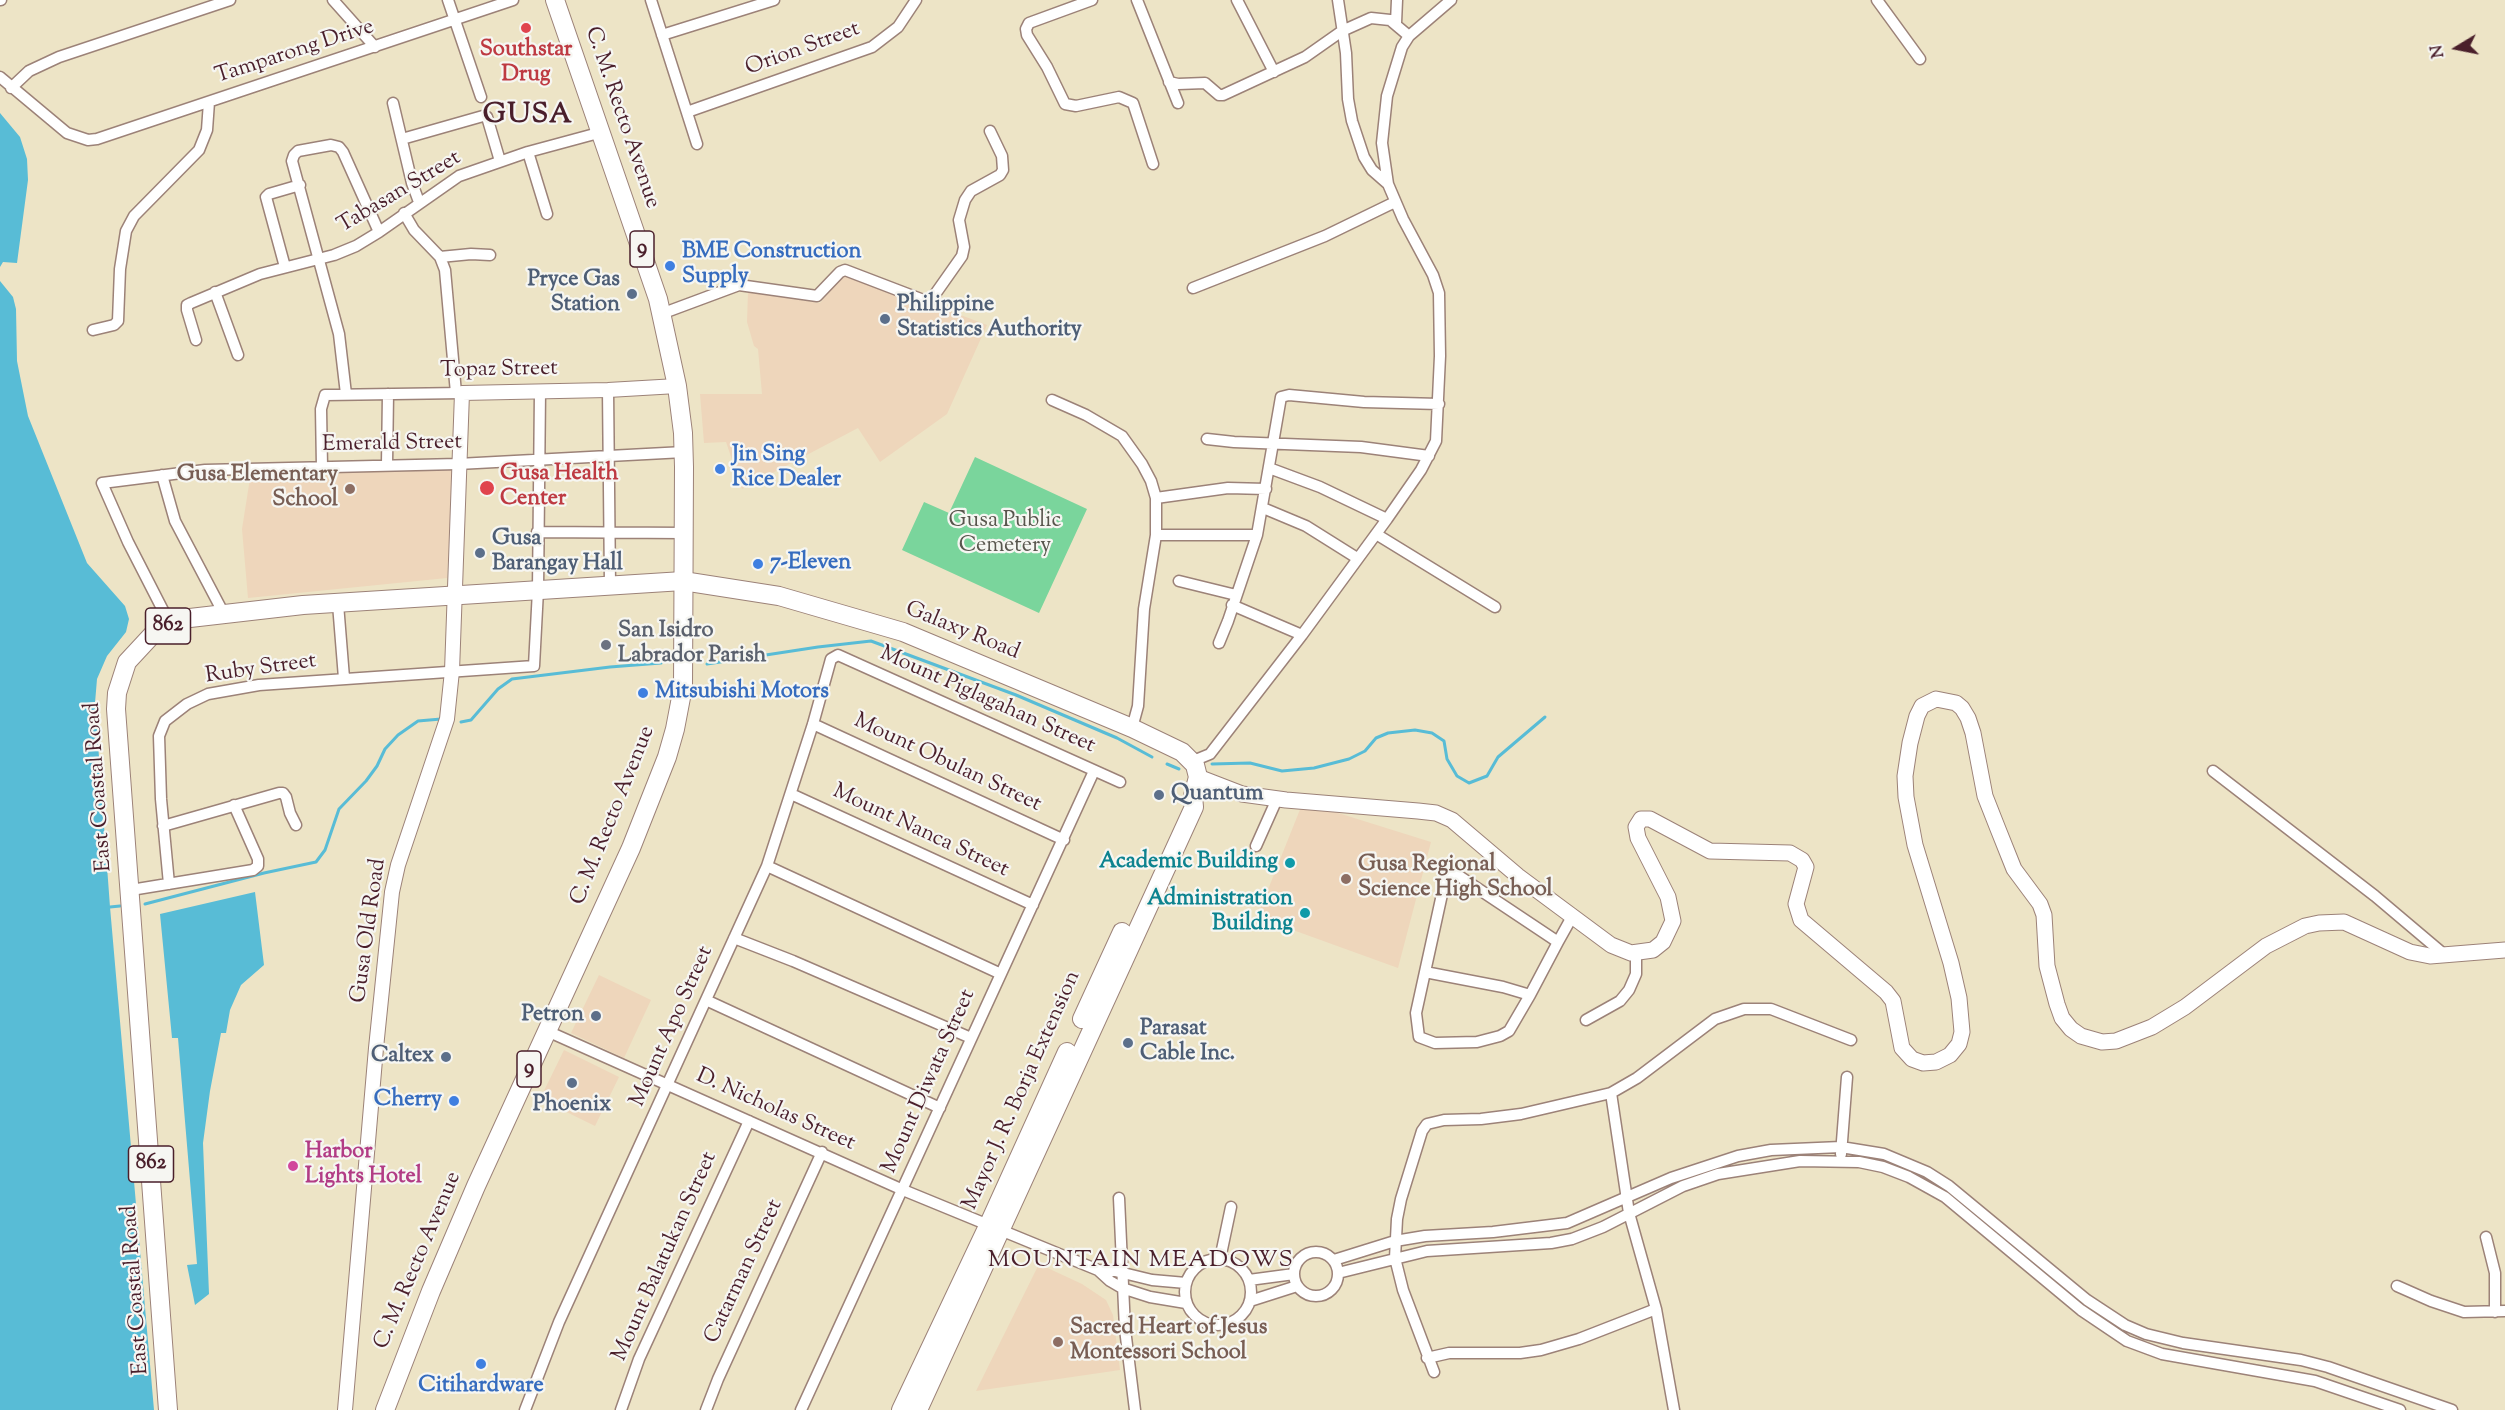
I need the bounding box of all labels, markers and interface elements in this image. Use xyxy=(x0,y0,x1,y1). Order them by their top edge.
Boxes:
street label: Tamparong Drive xyxy=(212,15,378,91)
street label: Orion Street xyxy=(742,17,864,83)
north arrow xyxy=(2427,18,2487,78)
marker: Southstar Drug xyxy=(519,21,533,35)
street label: C. M. Recto Avenue xyxy=(578,24,664,212)
place label: Southstar Drug xyxy=(480,38,572,90)
text: N xyxy=(2426,43,2451,60)
district label: GUSA xyxy=(483,100,573,134)
street label: Tabasan Street xyxy=(334,146,466,240)
road number: 9 xyxy=(630,231,654,267)
place label: BME Construction Supply xyxy=(682,240,861,292)
marker: BME Construction Supply xyxy=(663,259,677,273)
place label: Pryce Gas Station xyxy=(527,268,620,320)
marker: Pryce Gas Station xyxy=(625,287,639,301)
place label: Philippine Statistics Authority xyxy=(897,293,1082,344)
marker: Philippine Statistics Authority xyxy=(878,312,892,326)
street label: Topaz Street xyxy=(440,357,558,385)
street label: Emerald Street xyxy=(322,431,462,459)
place label: Jin Sing Rice Dealer xyxy=(732,443,841,494)
place label: Gusa Health Center xyxy=(500,462,618,514)
marker: Jin Sing Rice Dealer xyxy=(713,462,727,476)
place label: Gusa Elementary School xyxy=(177,463,338,514)
marker: Gusa Health Center xyxy=(478,479,496,497)
marker: Gusa Elementary School xyxy=(343,482,357,496)
park label: Gusa Public Cemetery xyxy=(949,509,1061,560)
place label: Gusa Barangay Hall xyxy=(492,527,623,578)
marker: Gusa Barangay Hall xyxy=(473,546,487,560)
place label: 7-Eleven xyxy=(770,551,851,577)
marker: 7-Eleven xyxy=(751,557,765,571)
street label: Galaxy Road xyxy=(901,597,1023,667)
road number: 862 xyxy=(146,608,190,644)
place label: San Isidro Labrador Parish xyxy=(618,619,766,670)
marker: San Isidro Labrador Parish xyxy=(599,638,613,652)
street label: Mount Piglagahan Street xyxy=(875,642,1099,760)
street label: Ruby Street xyxy=(204,649,318,691)
place label: Mitsubishi Motors xyxy=(655,680,829,706)
marker: Mitsubishi Motors xyxy=(636,686,650,700)
street label: East Coastal Road xyxy=(81,701,119,873)
street label: Mount Obulan Street xyxy=(849,709,1045,819)
street label: C. M. Recto Avenue xyxy=(566,723,662,909)
street label: Mount Nanca Street xyxy=(828,780,1012,884)
place label: Quantum xyxy=(1171,782,1263,808)
marker: Quantum xyxy=(1152,788,1166,802)
place label: Academic Building xyxy=(1099,850,1278,876)
place label: Gusa Regional Science High School xyxy=(1358,853,1553,904)
marker: Academic Building xyxy=(1283,856,1297,870)
street label: Gusa Old Road xyxy=(347,857,393,1005)
marker: Gusa Regional Science High School xyxy=(1339,872,1353,886)
place label: Administration Building xyxy=(1147,887,1293,938)
marker: Administration Building xyxy=(1298,906,1312,920)
street label: Mount Apo Street xyxy=(626,943,720,1111)
street label: Mayor J. R. Borja Extension xyxy=(958,967,1088,1215)
street label: Mount Diwata Street xyxy=(878,986,982,1178)
place label: Petron xyxy=(522,1003,584,1029)
marker: Petron xyxy=(589,1009,603,1023)
place label: Parasat Cable Inc. xyxy=(1140,1017,1235,1068)
marker: Parasat Cable Inc. xyxy=(1121,1036,1135,1050)
place label: Caltex xyxy=(371,1044,434,1070)
marker: Caltex xyxy=(439,1050,453,1064)
road number: 9 xyxy=(517,1051,541,1087)
street label: D. Nicholas Street xyxy=(691,1064,859,1158)
marker: Phoenix xyxy=(565,1076,579,1090)
place label: Cherry xyxy=(374,1088,442,1114)
place label: Phoenix xyxy=(533,1093,611,1119)
marker: Cherry xyxy=(447,1094,461,1108)
place label: Harbor Lights Hotel xyxy=(305,1140,422,1192)
road number: 862 xyxy=(128,1146,174,1182)
street label: Mount Balatukan Street xyxy=(608,1148,724,1366)
marker: Harbor Lights Hotel xyxy=(286,1159,300,1173)
street label: C. M. Recto Avenue xyxy=(370,1168,468,1354)
street label: Catarman Street xyxy=(700,1196,790,1348)
street label: East Coastal Road xyxy=(118,1204,156,1376)
district label: MOUNTAIN MEADOWS xyxy=(988,1248,1294,1276)
place label: Sacred Heart of Jesus Montessori School xyxy=(1070,1316,1267,1368)
marker: Sacred Heart of Jesus Montessori School xyxy=(1051,1335,1065,1349)
marker: Citihardware xyxy=(474,1357,488,1371)
place label: Citihardware xyxy=(418,1374,544,1400)

